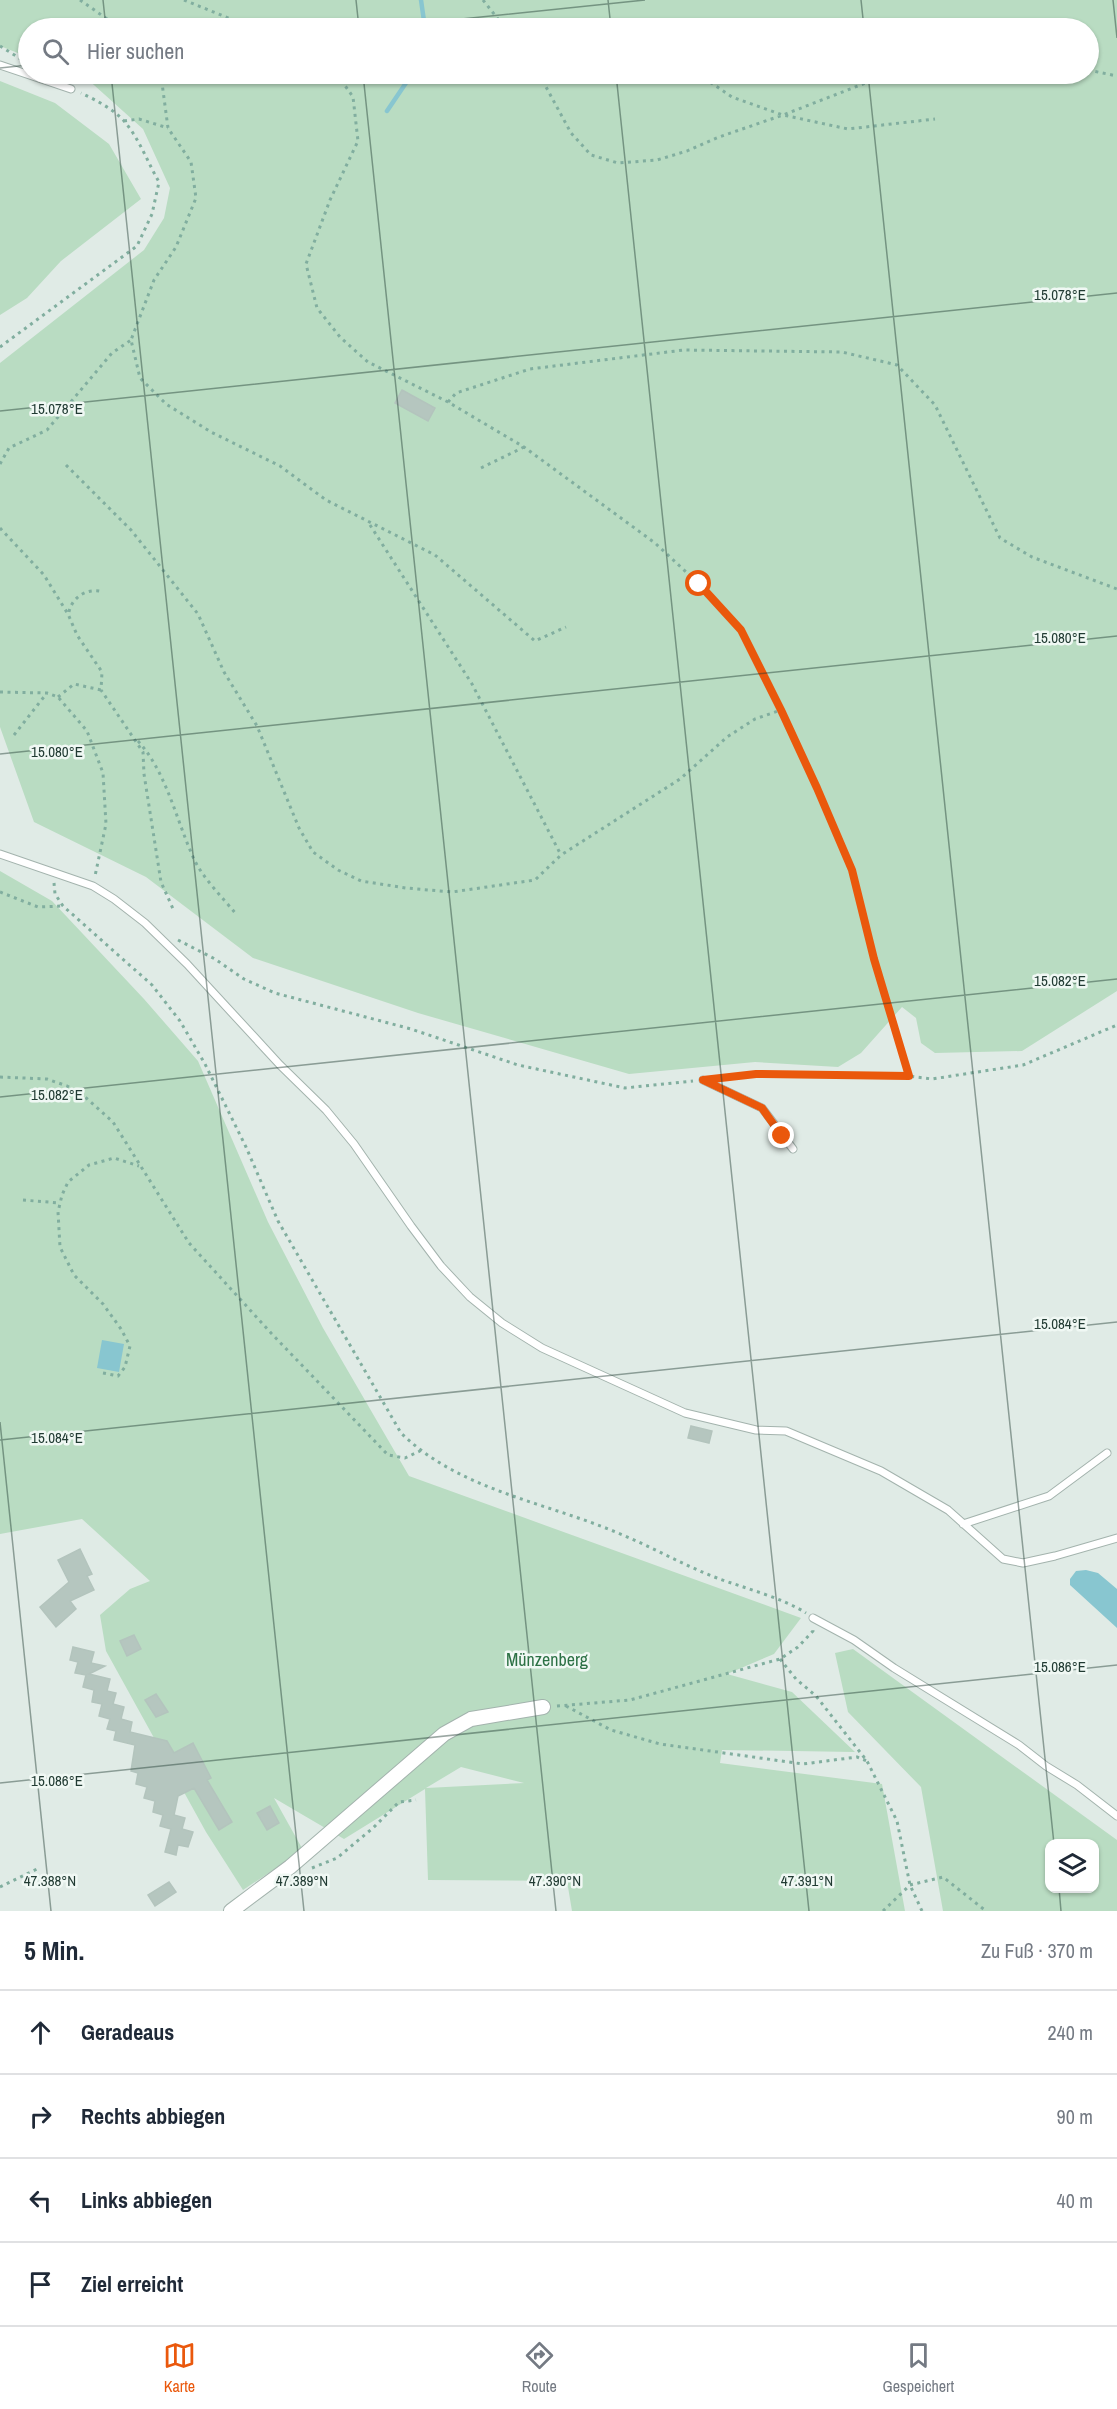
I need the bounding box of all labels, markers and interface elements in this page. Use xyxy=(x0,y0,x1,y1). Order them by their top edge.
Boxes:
search box xyxy=(18,18,1099,84)
icon: search xyxy=(39,35,72,68)
text: Hier suchen xyxy=(87,36,184,66)
text: 15.078°E xyxy=(1034,284,1086,305)
text: 15.078°E xyxy=(31,398,83,419)
route start xyxy=(685,570,711,596)
text: 15.080°E xyxy=(1034,627,1086,648)
text: 15.080°E xyxy=(31,741,83,762)
text: 15.082°E xyxy=(1034,970,1086,991)
text: 15.082°E xyxy=(31,1084,83,1105)
route end xyxy=(768,1122,794,1148)
text: 15.084°E xyxy=(1034,1313,1086,1334)
text: 15.084°E xyxy=(31,1427,83,1448)
park label: Münzenberg xyxy=(506,1647,589,1672)
text: 15.086°E xyxy=(1034,1656,1086,1677)
text: 15.086°E xyxy=(31,1770,83,1791)
map controls xyxy=(1045,1839,1099,1893)
button: layers xyxy=(1045,1839,1099,1893)
text: 47.388°N xyxy=(24,1870,76,1891)
text: 47.389°N xyxy=(276,1870,328,1891)
text: 47.390°N xyxy=(529,1870,581,1891)
text: 47.391°N xyxy=(781,1870,833,1891)
text: 5 Min. xyxy=(24,1933,84,1968)
text: Zu Fuß · 370 m xyxy=(981,1937,1093,1964)
icon: ahead xyxy=(24,2016,57,2049)
text: Geradeaus xyxy=(81,2017,174,2047)
text: 240 m xyxy=(1047,2019,1093,2046)
icon: right xyxy=(24,2100,57,2133)
text: Rechts abbiegen xyxy=(81,2101,225,2131)
text: 90 m xyxy=(1057,2103,1093,2130)
icon: left xyxy=(24,2184,57,2217)
text: Links abbiegen xyxy=(81,2185,212,2215)
text: 40 m xyxy=(1057,2187,1093,2214)
icon: arrive xyxy=(24,2268,57,2301)
text: Ziel erreicht xyxy=(81,2269,183,2299)
tab: Karte xyxy=(163,2339,196,2397)
tab: Route xyxy=(522,2339,557,2397)
tab: Gespeichert xyxy=(883,2339,954,2397)

